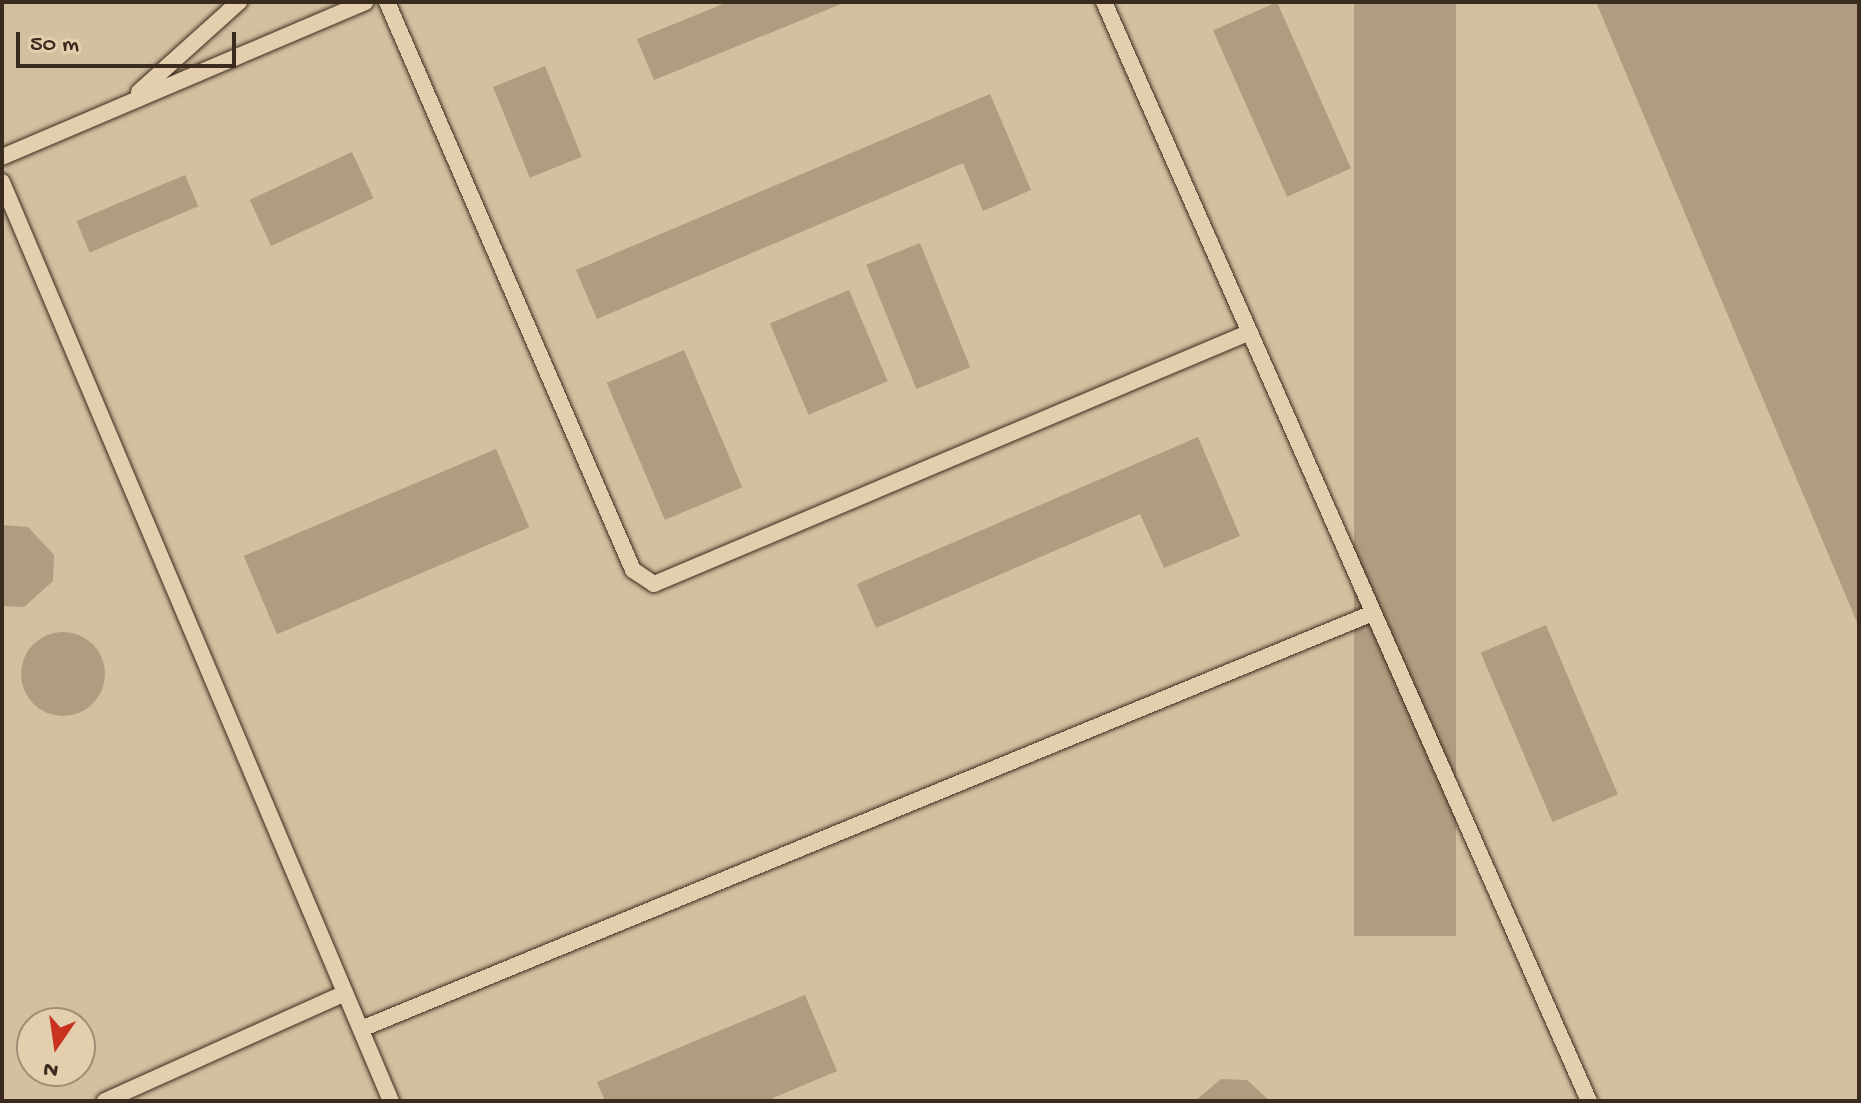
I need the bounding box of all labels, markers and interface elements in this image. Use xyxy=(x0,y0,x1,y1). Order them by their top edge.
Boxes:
scale bar xyxy=(20,16,240,66)
text: 50 m xyxy=(30,31,79,60)
north arrow xyxy=(16,1007,96,1087)
text: N xyxy=(41,1054,61,1083)

